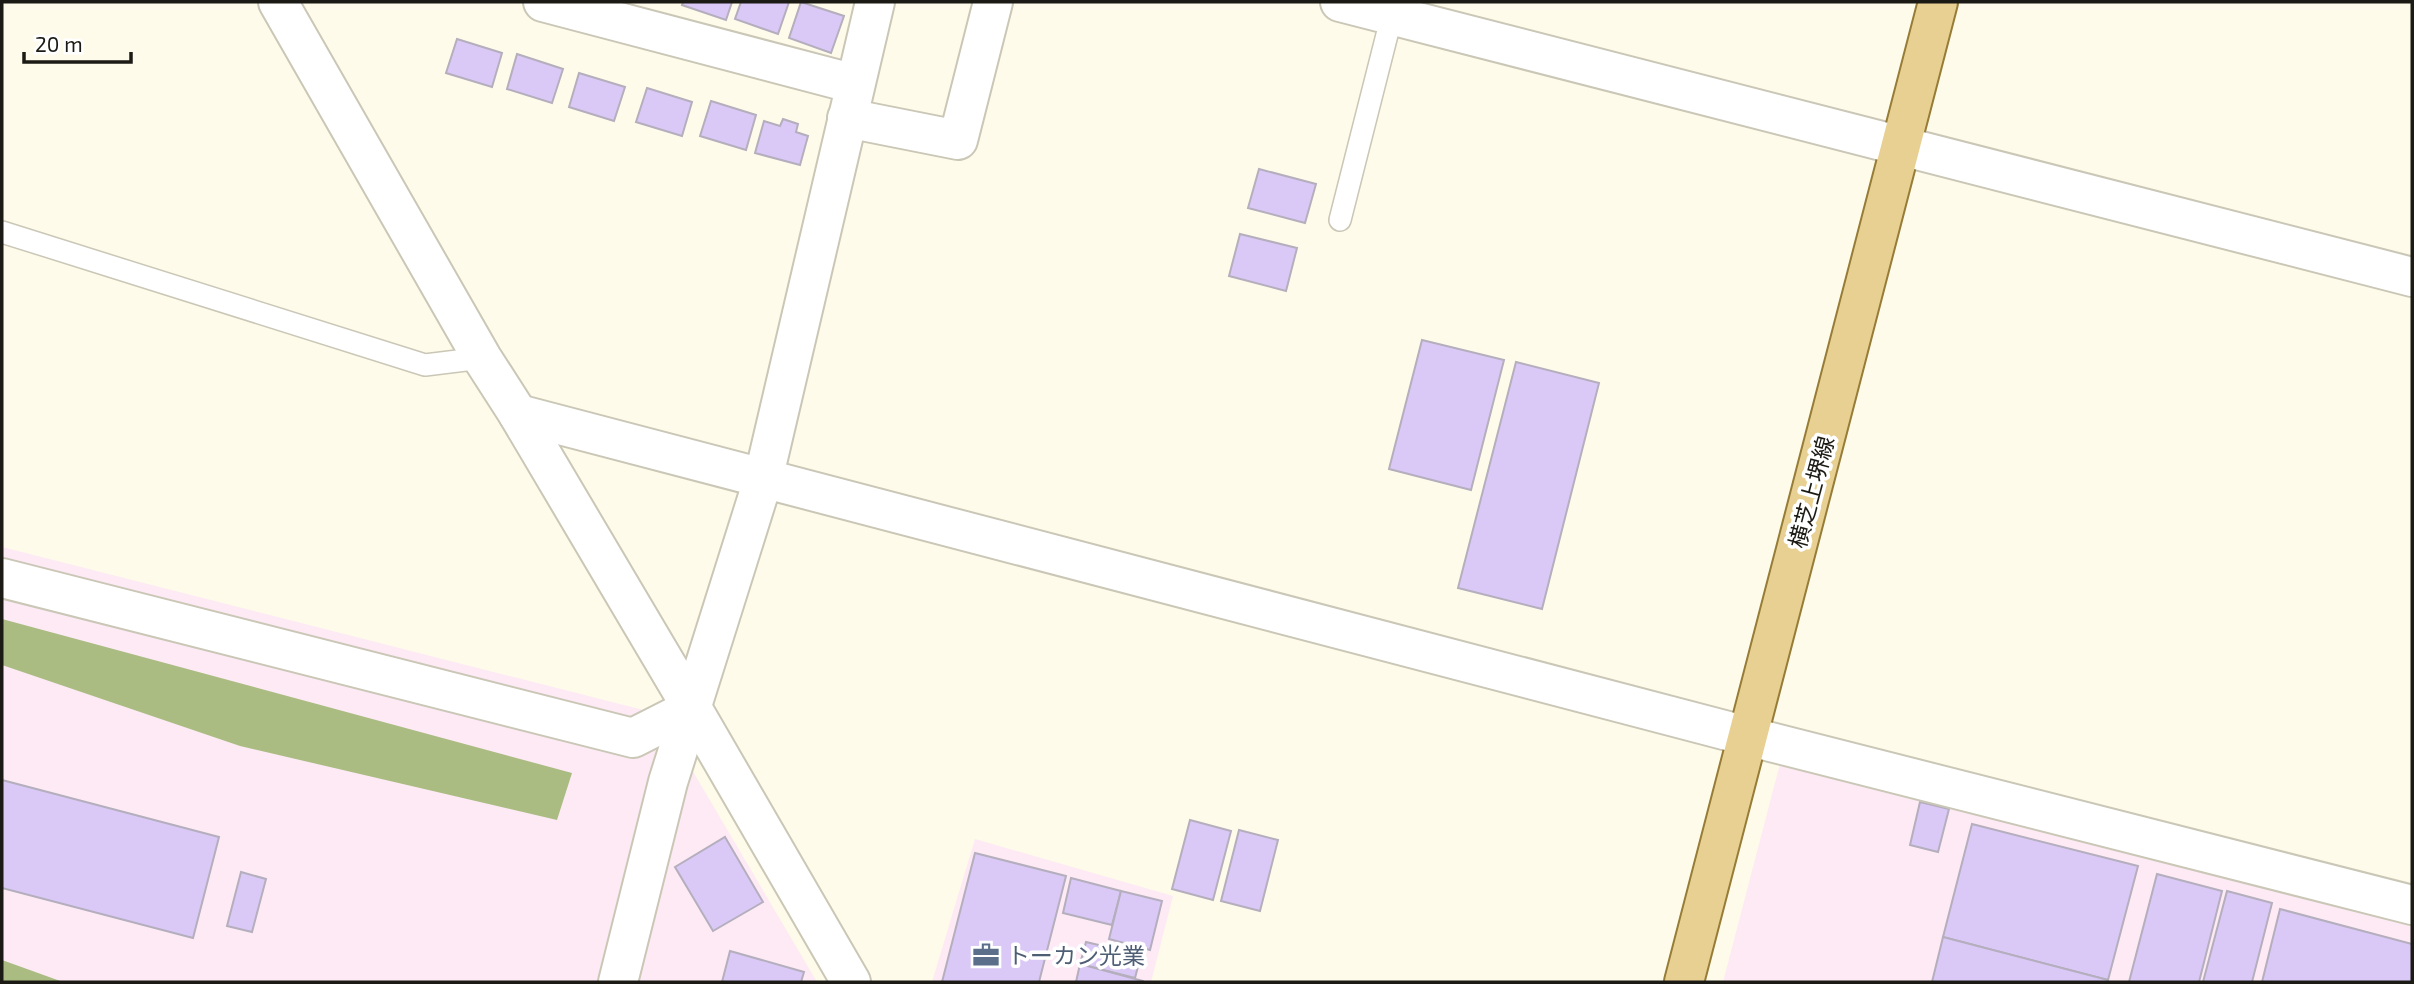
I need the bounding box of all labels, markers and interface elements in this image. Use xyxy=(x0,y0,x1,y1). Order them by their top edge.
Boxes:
scale bar xyxy=(24,21,131,65)
text: 20 m xyxy=(35,31,83,56)
street label: 横芝上堺線 xyxy=(1783,433,1839,551)
office icon: トーカン光業 xyxy=(971,940,1001,970)
place label: トーカン光業 xyxy=(1007,941,1145,969)

